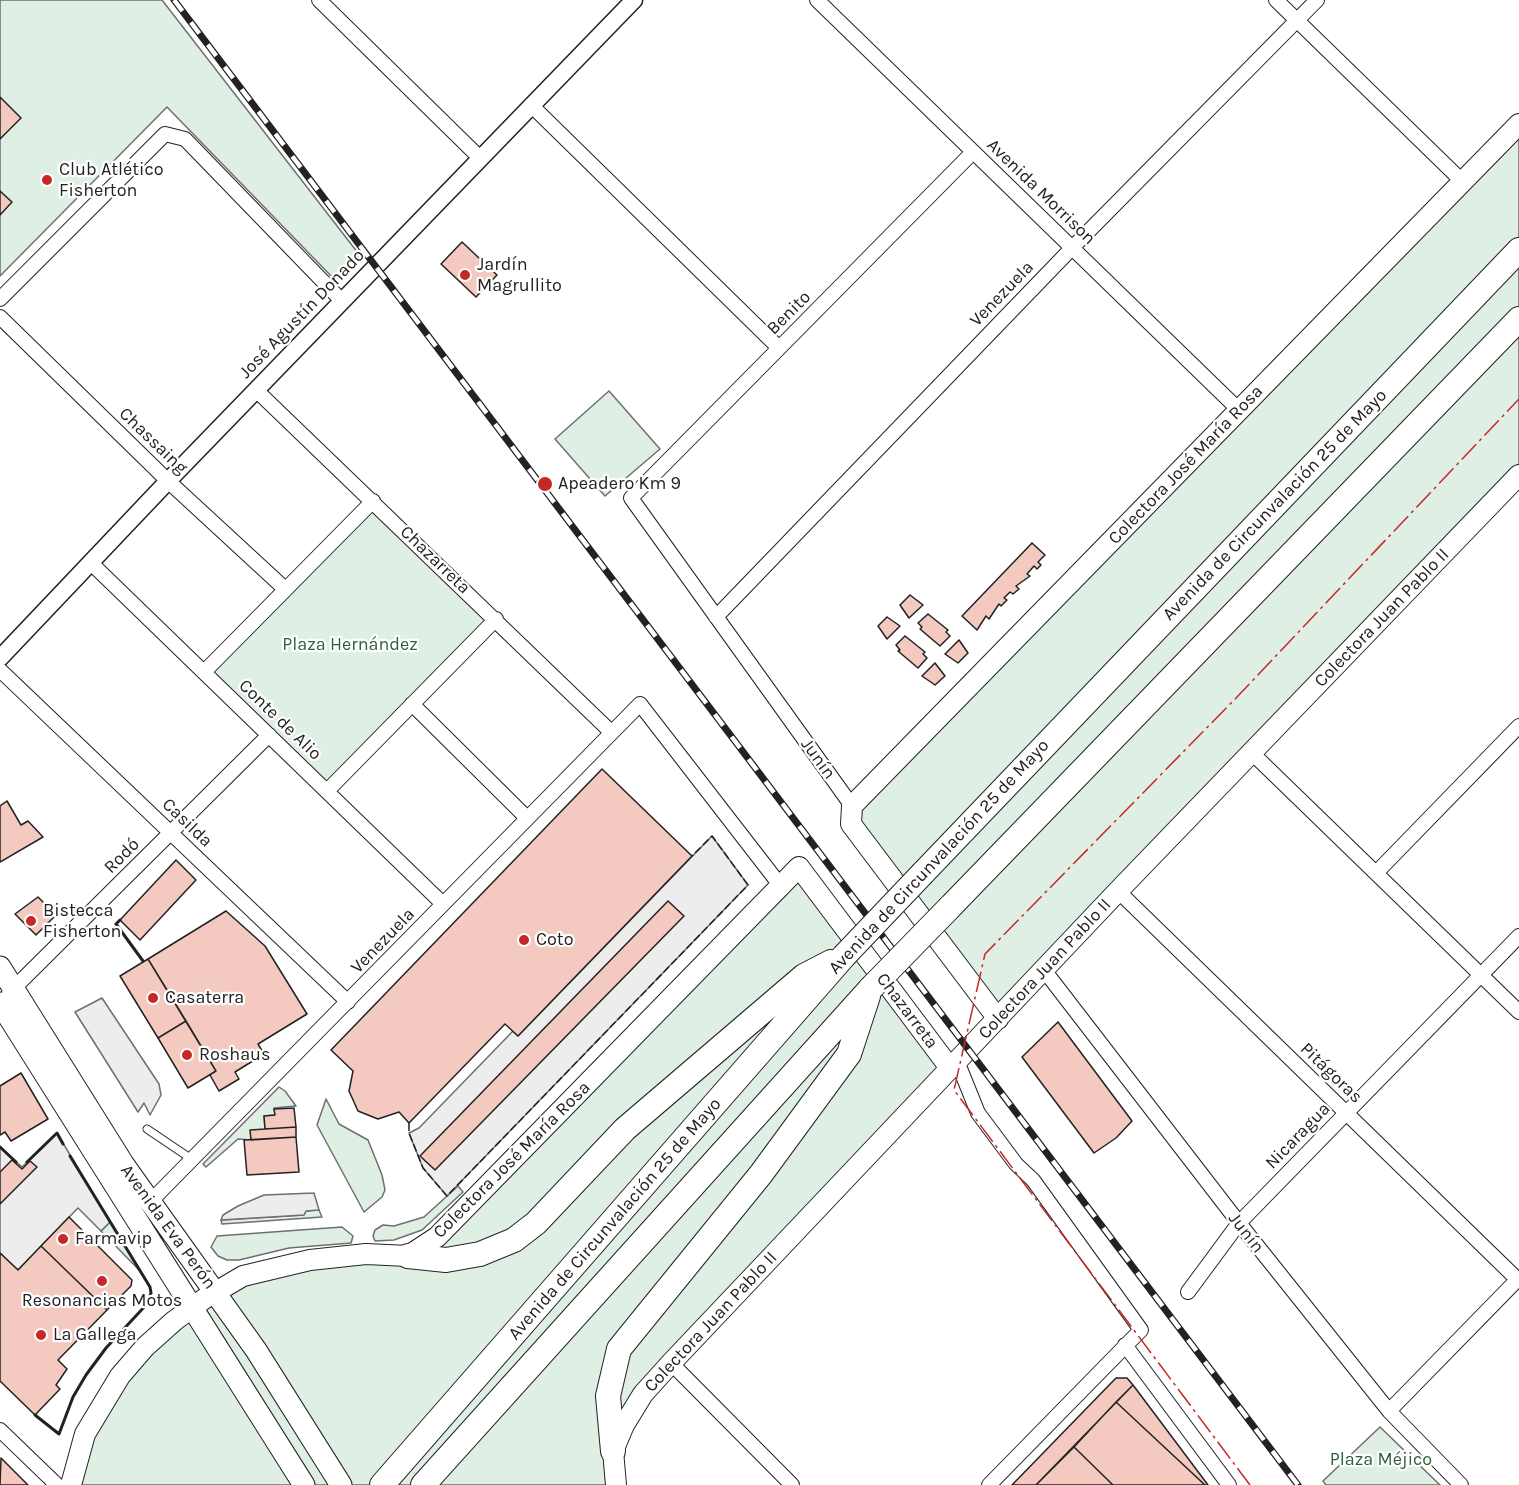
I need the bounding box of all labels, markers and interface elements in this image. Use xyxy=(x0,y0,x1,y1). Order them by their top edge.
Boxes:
street label: Avenida Morrison xyxy=(982,135,1100,249)
place label: Club Atlético Fisherton xyxy=(59,159,164,201)
marker: Club Atlético Fisherton xyxy=(40,173,54,187)
street label: José Agustín Donado xyxy=(235,245,369,383)
place label: Jardín Magrullito xyxy=(477,254,562,296)
street label: Venezuela xyxy=(966,257,1038,331)
marker: Jardín Magrullito xyxy=(458,268,472,282)
street label: Benito xyxy=(763,287,815,339)
street label: Colectora José María Rosa xyxy=(1104,381,1268,549)
street label: Avenida de Circunvalación 25 de Mayo xyxy=(1158,385,1392,625)
street label: Chassaing xyxy=(114,403,192,479)
place label: Apeadero Km 9 xyxy=(558,473,681,495)
marker: Apeadero Km 9 xyxy=(536,475,554,493)
street label: Chazarreta xyxy=(395,521,475,599)
street label: Colectora Juan Pablo II xyxy=(1310,544,1454,692)
park label: Plaza Hernández xyxy=(282,634,418,656)
street label: Conte de Alio xyxy=(234,675,326,765)
street label: Junín xyxy=(796,734,840,784)
street label: Avenida de Circunvalación 25 de Mayo xyxy=(824,735,1054,979)
street label: Casilda xyxy=(157,794,217,852)
street label: Rodó xyxy=(100,834,144,878)
street label: Colectora Juan Pablo II xyxy=(974,894,1116,1044)
place label: Bistecca Fisherton xyxy=(43,900,121,942)
street label: Venezuela xyxy=(347,904,419,978)
marker: Bistecca Fisherton xyxy=(24,914,38,928)
place label: Coto xyxy=(536,929,573,951)
marker: Coto xyxy=(517,933,531,947)
street label: Chazarreta xyxy=(872,969,942,1053)
place label: Casaterra xyxy=(165,987,244,1009)
marker: Casaterra xyxy=(146,991,160,1005)
street label: Pitágoras xyxy=(1295,1038,1367,1108)
place label: Roshaus xyxy=(199,1044,270,1066)
marker: Roshaus xyxy=(180,1048,194,1062)
street label: Colectora José María Rosa xyxy=(429,1077,595,1243)
street label: Avenida de Circunvalación 25 de Mayo xyxy=(504,1094,726,1344)
street label: Nicaragua xyxy=(1261,1098,1335,1174)
street label: Avenida Eva Perón xyxy=(115,1160,221,1294)
street label: Junín xyxy=(1224,1209,1268,1257)
place label: Farmavip xyxy=(75,1228,152,1250)
marker: Farmavip xyxy=(56,1232,70,1246)
street label: Colectora Juan Pablo II xyxy=(640,1247,782,1397)
marker: Resonancias Motos xyxy=(95,1274,109,1288)
place label: Resonancias Motos xyxy=(22,1290,182,1312)
place label: La Gallega xyxy=(53,1324,136,1346)
marker: La Gallega xyxy=(34,1328,48,1342)
park label: Plaza Méjico xyxy=(1330,1449,1432,1471)

